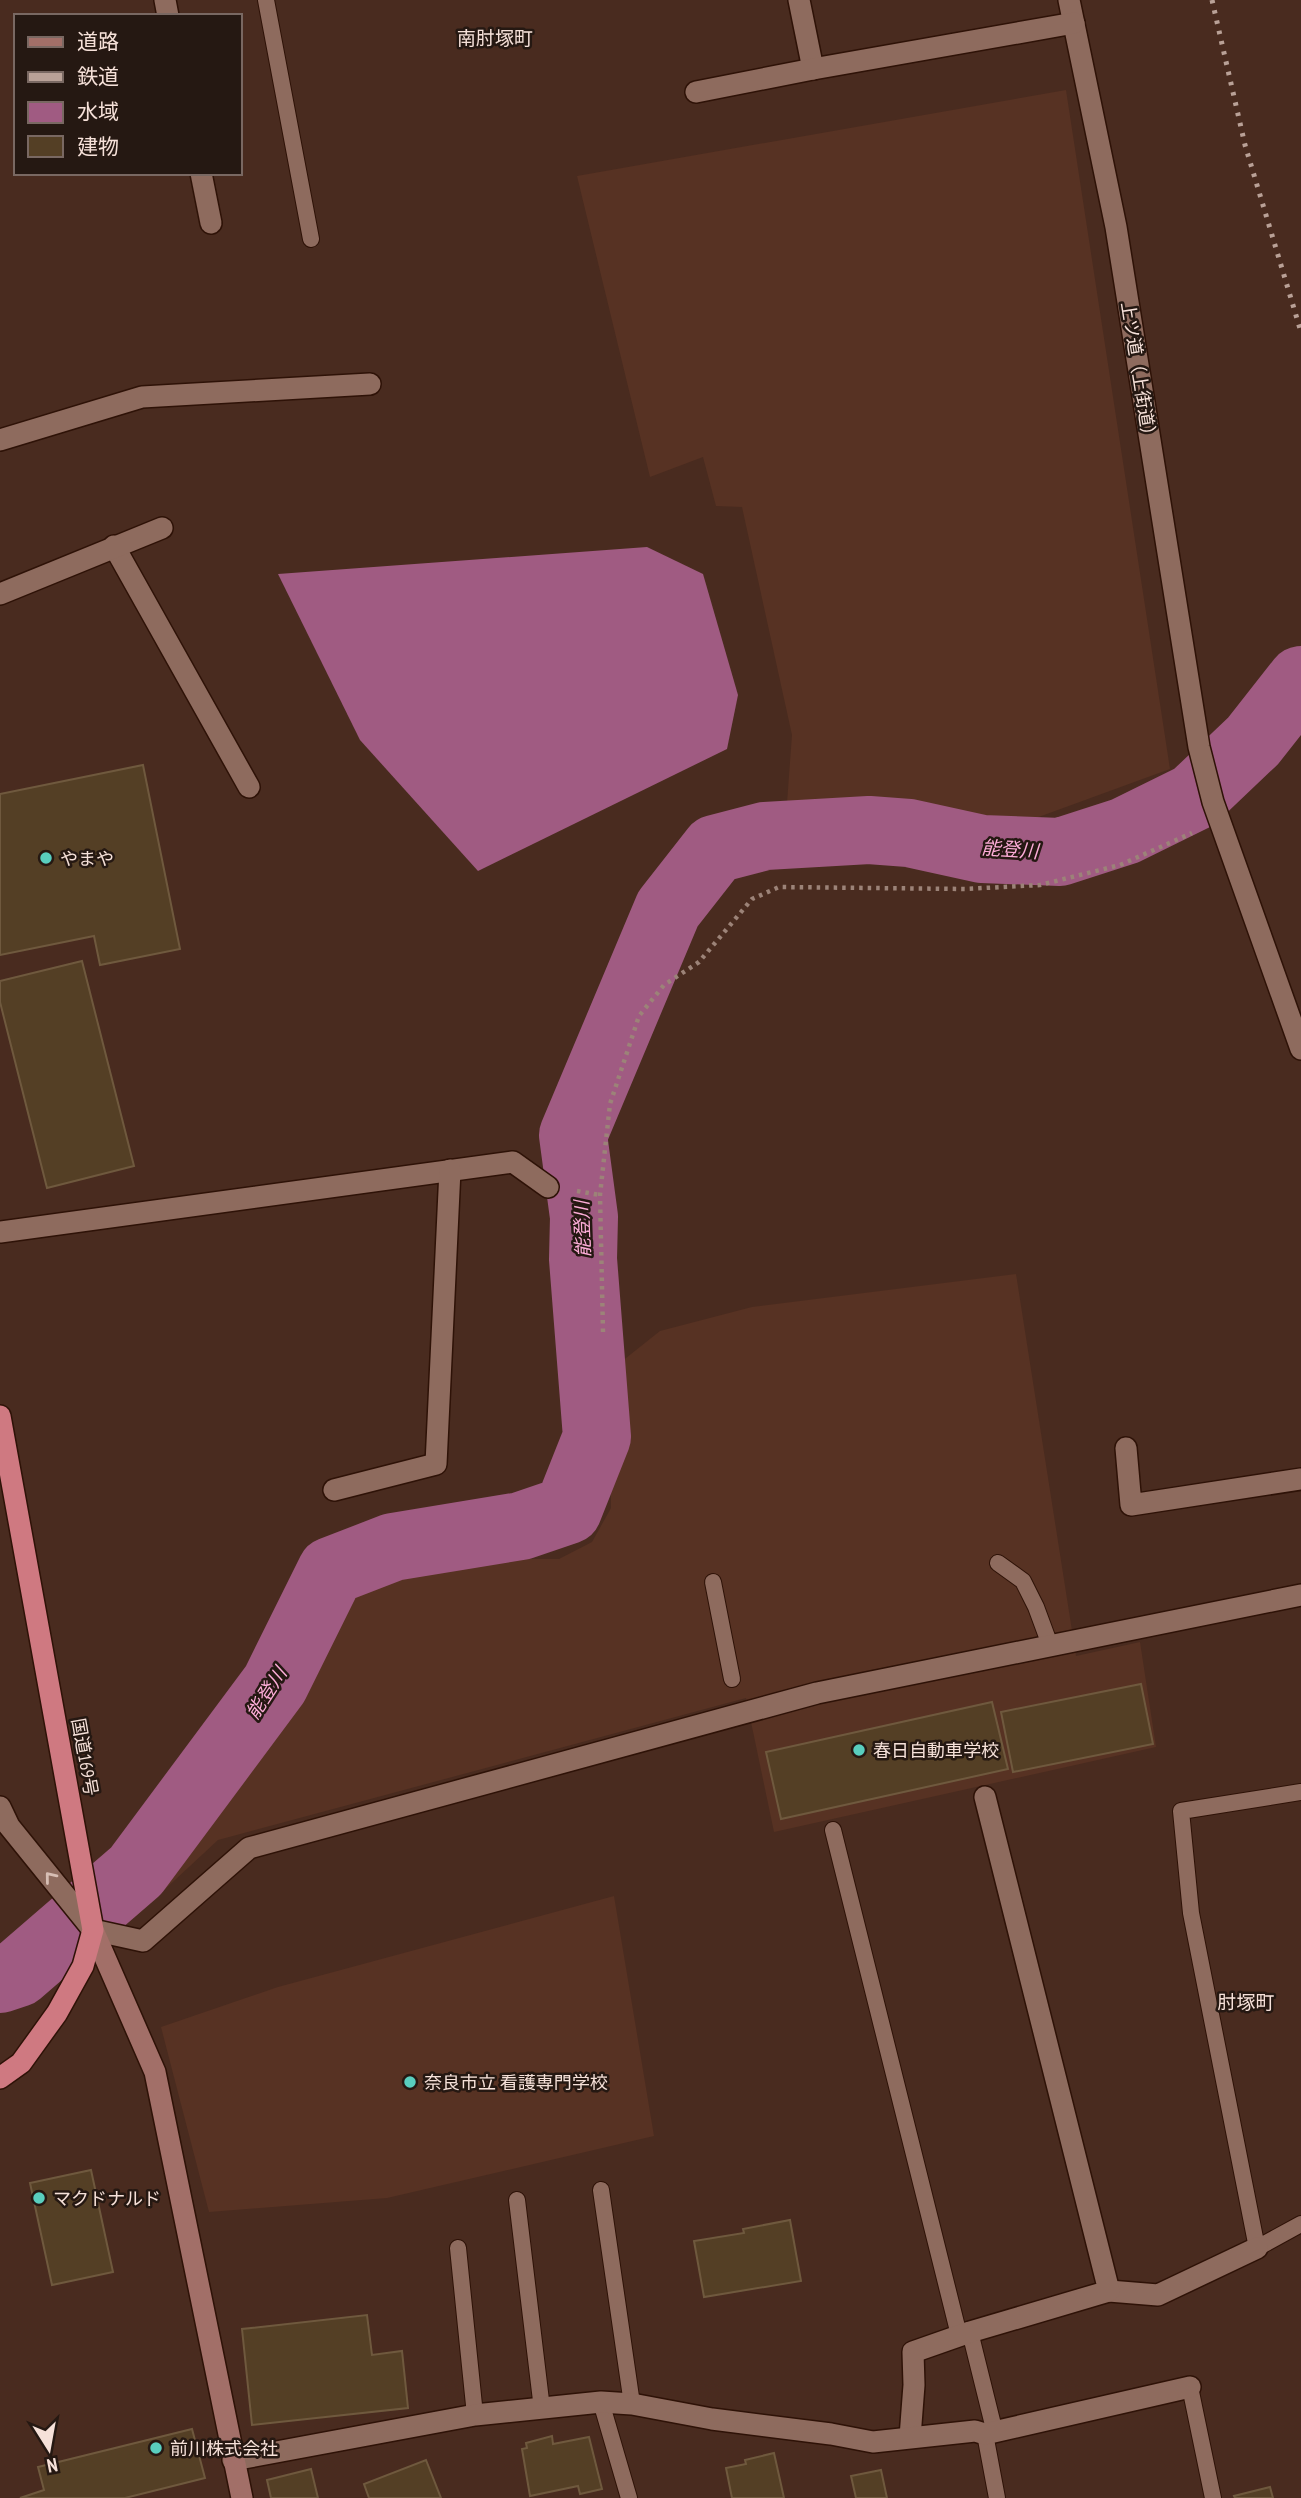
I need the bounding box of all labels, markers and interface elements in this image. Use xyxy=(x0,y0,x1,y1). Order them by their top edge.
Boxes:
legend xyxy=(14,14,242,175)
district label: 南肘塚町 xyxy=(457,26,533,50)
text: 道路 xyxy=(77,28,119,55)
text: 鉄道 xyxy=(77,63,119,90)
text: 水域 xyxy=(77,98,119,125)
text: 建物 xyxy=(77,133,119,160)
street label: 上ツ道（上街道） xyxy=(1116,300,1162,446)
water label: 能登川 xyxy=(981,835,1041,863)
place label: やまや xyxy=(60,847,114,870)
marker: やまや xyxy=(38,850,54,866)
water label: 能登川 xyxy=(569,1198,595,1258)
water label: 能登川 xyxy=(240,1661,293,1723)
street label: 国道169号 xyxy=(67,1716,103,1798)
place label: 春日自動車学校 xyxy=(873,1739,999,1762)
marker: 春日自動車学校 xyxy=(851,1742,867,1758)
one-way arrow xyxy=(46,1872,58,1885)
district label: 肘塚町 xyxy=(1217,1990,1275,2014)
place label: 奈良市立 看護専門学校 xyxy=(424,2071,608,2094)
marker: 奈良市立 看護専門学校 xyxy=(402,2074,418,2090)
place label: マクドナルド xyxy=(53,2187,161,2210)
marker: マクドナルド xyxy=(31,2190,47,2206)
north arrow xyxy=(14,2414,84,2484)
place label: 前川株式会社 xyxy=(170,2437,278,2460)
marker: 前川株式会社 xyxy=(148,2440,164,2456)
text: N xyxy=(45,2453,60,2478)

